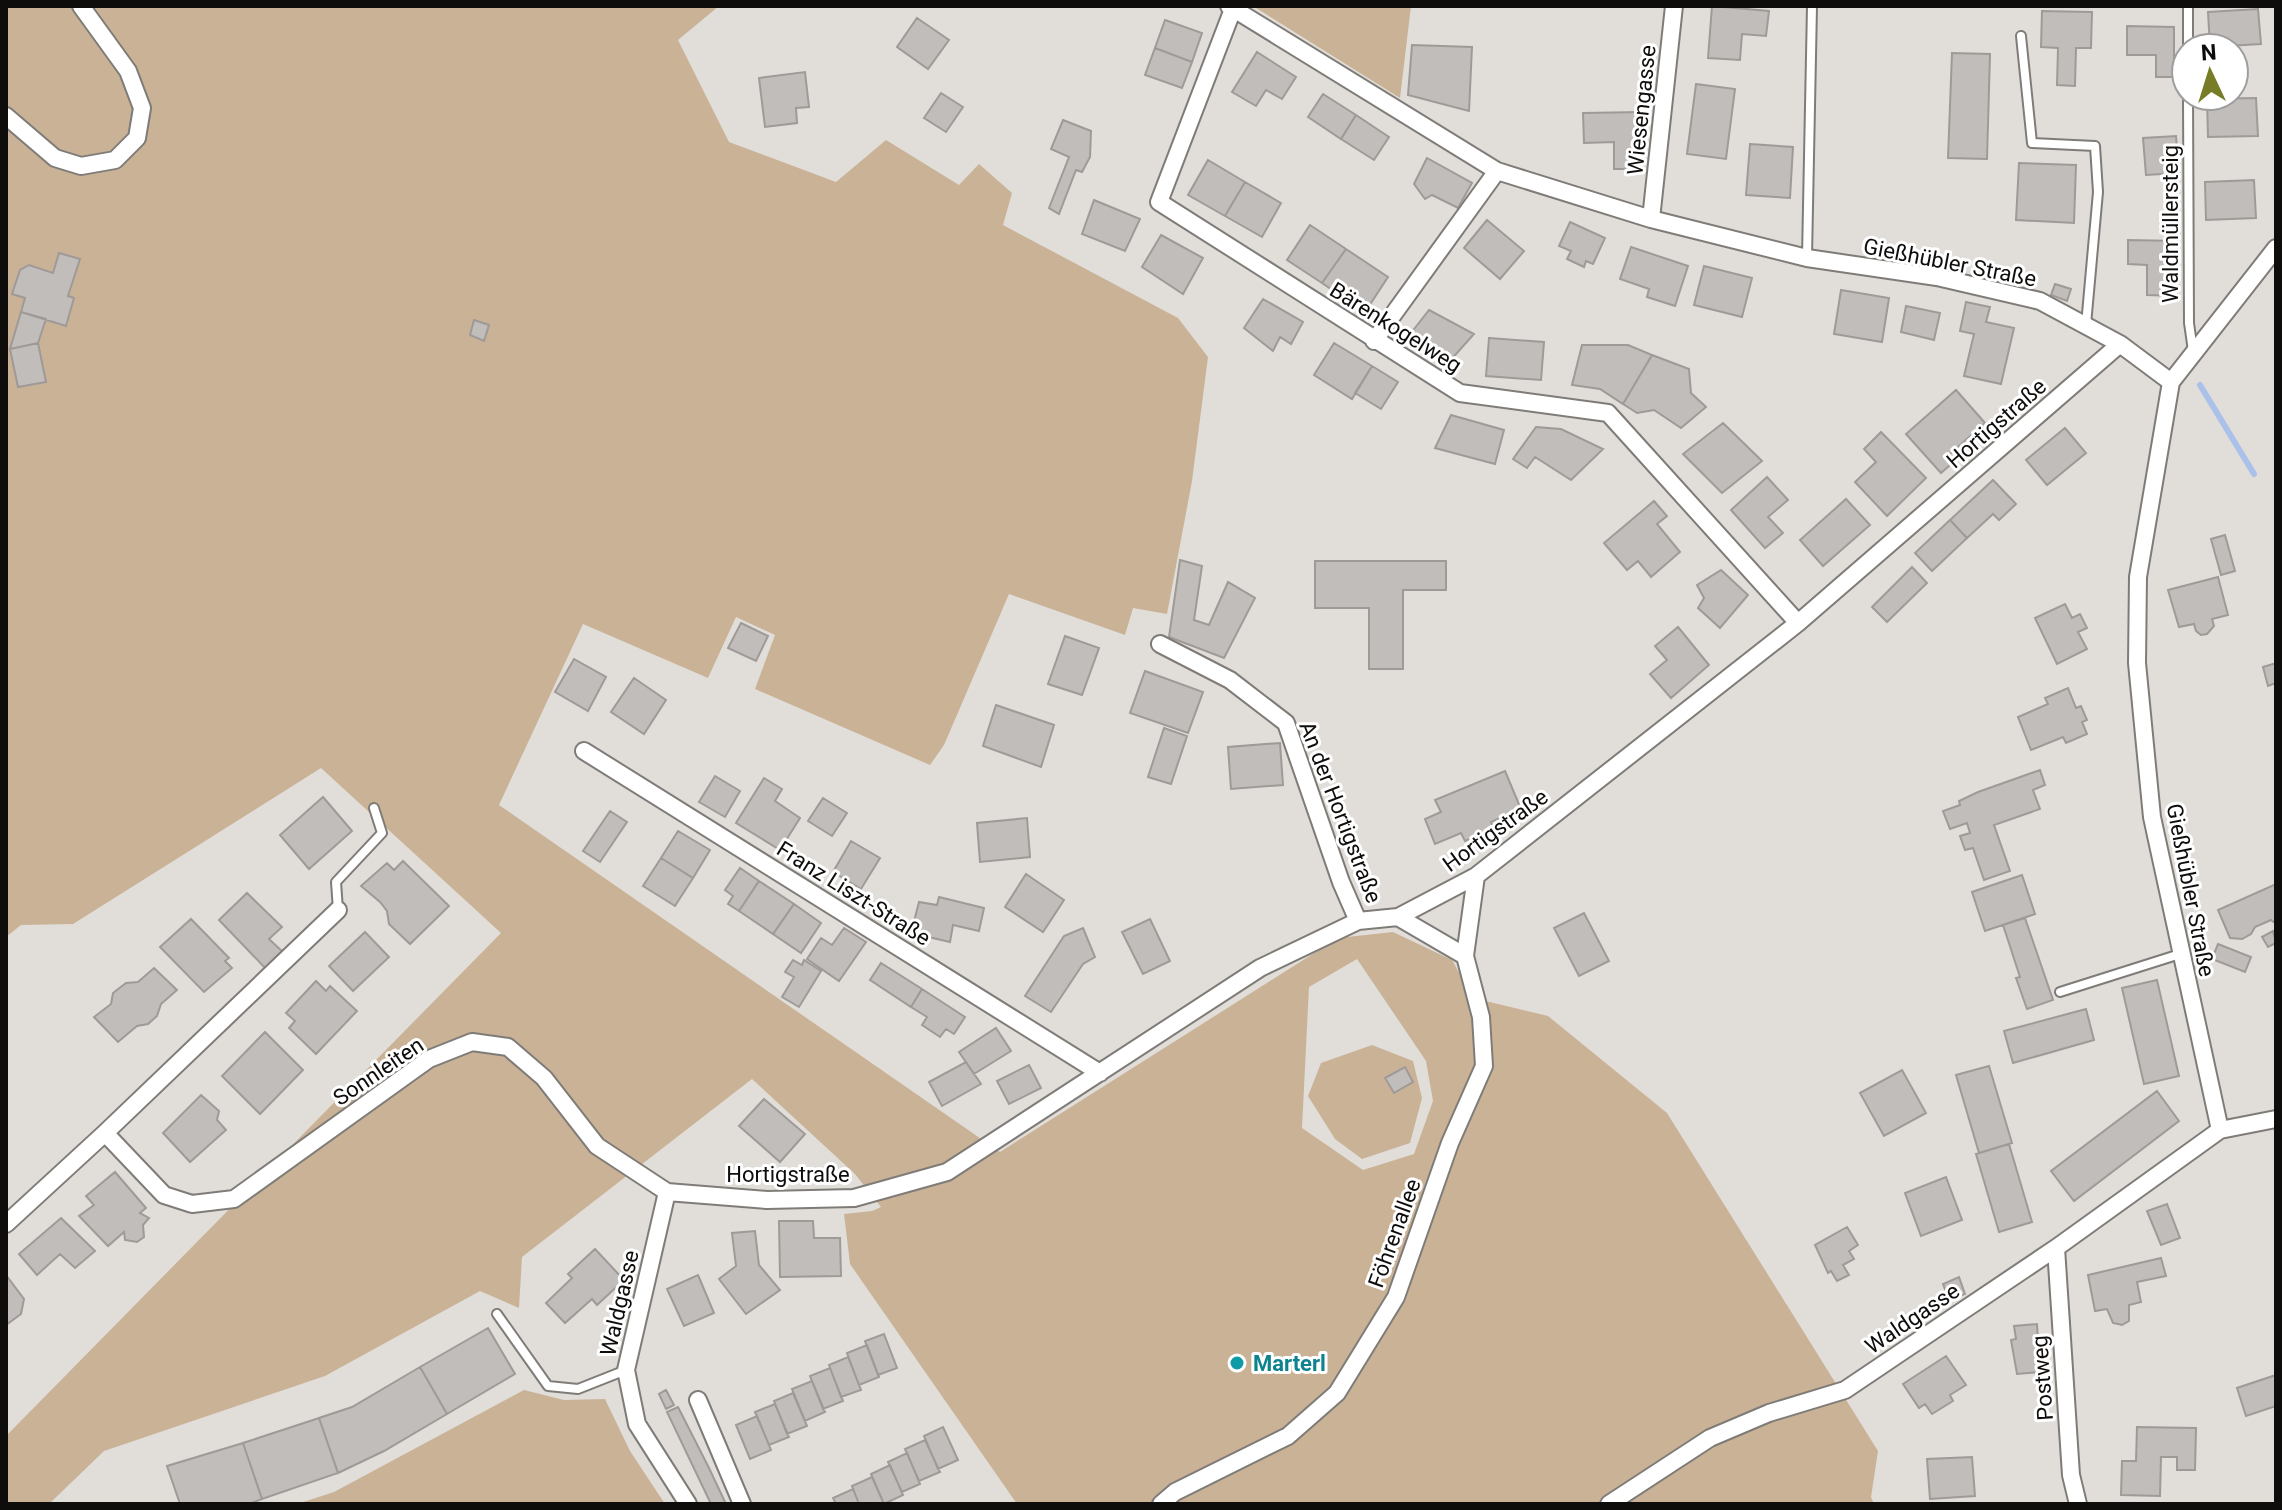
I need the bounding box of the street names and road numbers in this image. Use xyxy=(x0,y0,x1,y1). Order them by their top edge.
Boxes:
street label: Wiesengasse xyxy=(1622,44,1661,176)
street label: Waldmüllersteig xyxy=(2158,145,2183,303)
street label: Gießhübler Straße xyxy=(1861,233,2038,292)
street label: Bärenkogelweg xyxy=(1325,277,1466,378)
street label: Hortigstraße xyxy=(1942,373,2051,473)
street label: An der Hortigstraße xyxy=(1294,718,1387,906)
street label: Hortigstraße xyxy=(1438,784,1553,877)
street label: Gießhübler Straße xyxy=(2161,802,2220,979)
street label: Franz Liszt-Straße xyxy=(772,836,935,951)
street label: Sonnleiten xyxy=(328,1032,428,1111)
street label: Hortigstraße xyxy=(726,1162,850,1187)
street label: Föhrenallee xyxy=(1363,1175,1426,1291)
street label: Waldgasse xyxy=(595,1248,644,1358)
street label: Waldgasse xyxy=(1861,1278,1964,1359)
street label: Postweg xyxy=(2027,1335,2058,1421)

